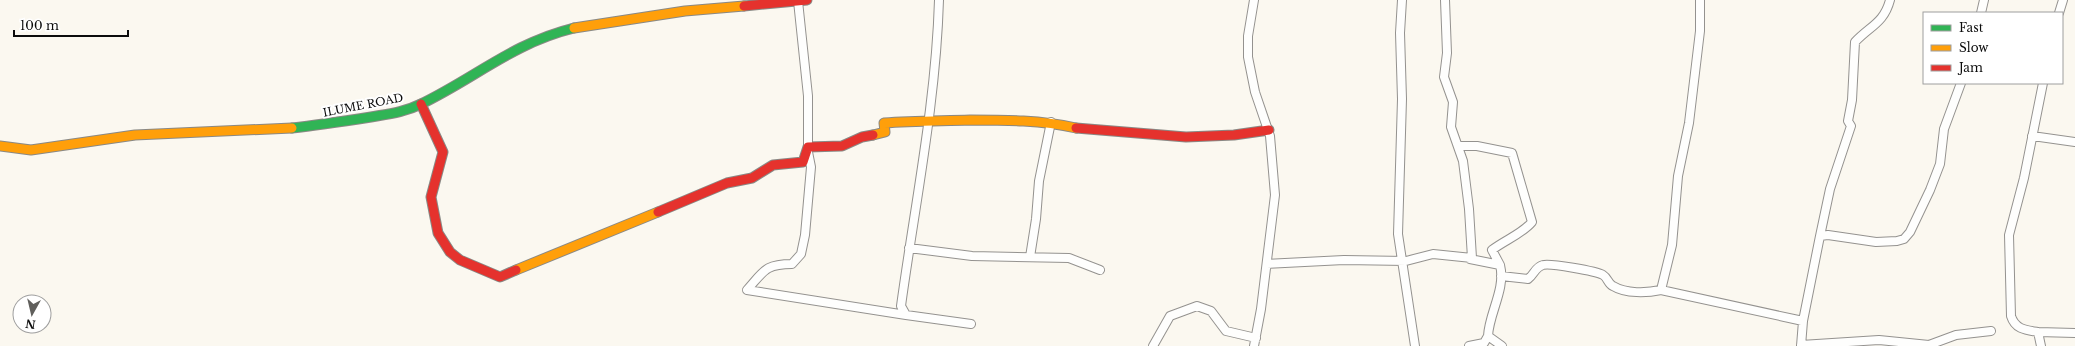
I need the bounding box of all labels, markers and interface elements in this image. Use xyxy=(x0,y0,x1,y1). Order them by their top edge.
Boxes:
scale bar xyxy=(14,12,128,38)
legend xyxy=(1923,12,2063,84)
text: 100 m xyxy=(20,18,59,33)
text: Fast xyxy=(1959,20,1984,35)
text: Slow xyxy=(1959,40,1989,55)
text: Jam xyxy=(1957,60,1983,75)
street label: ILUME ROAD xyxy=(322,90,405,120)
north arrow xyxy=(12,294,52,334)
text: N xyxy=(24,316,37,332)

